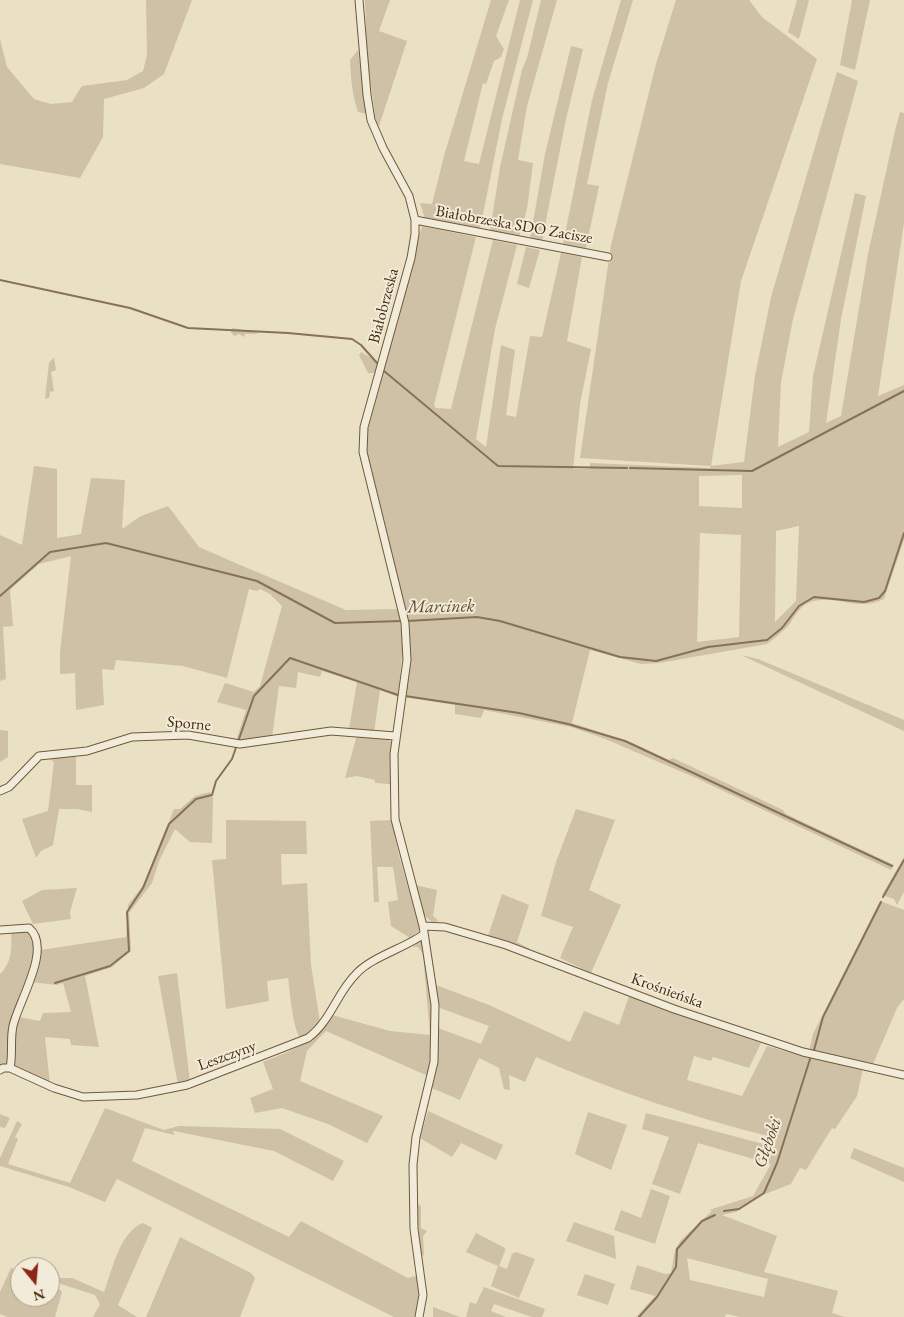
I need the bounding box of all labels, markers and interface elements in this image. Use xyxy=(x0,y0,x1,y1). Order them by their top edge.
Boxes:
street label: Białobrzeska SDO Zacisze xyxy=(434,202,594,248)
street label: Białobrzeska xyxy=(365,266,403,346)
water label: Marcinek xyxy=(407,596,475,618)
street label: Sporne xyxy=(166,713,212,735)
street label: Krośnieńska xyxy=(628,969,706,1013)
street label: Leszczyny xyxy=(195,1037,259,1075)
water label: Głęboki xyxy=(749,1115,787,1171)
north arrow xyxy=(10,1257,60,1307)
text: N xyxy=(31,1285,47,1306)

